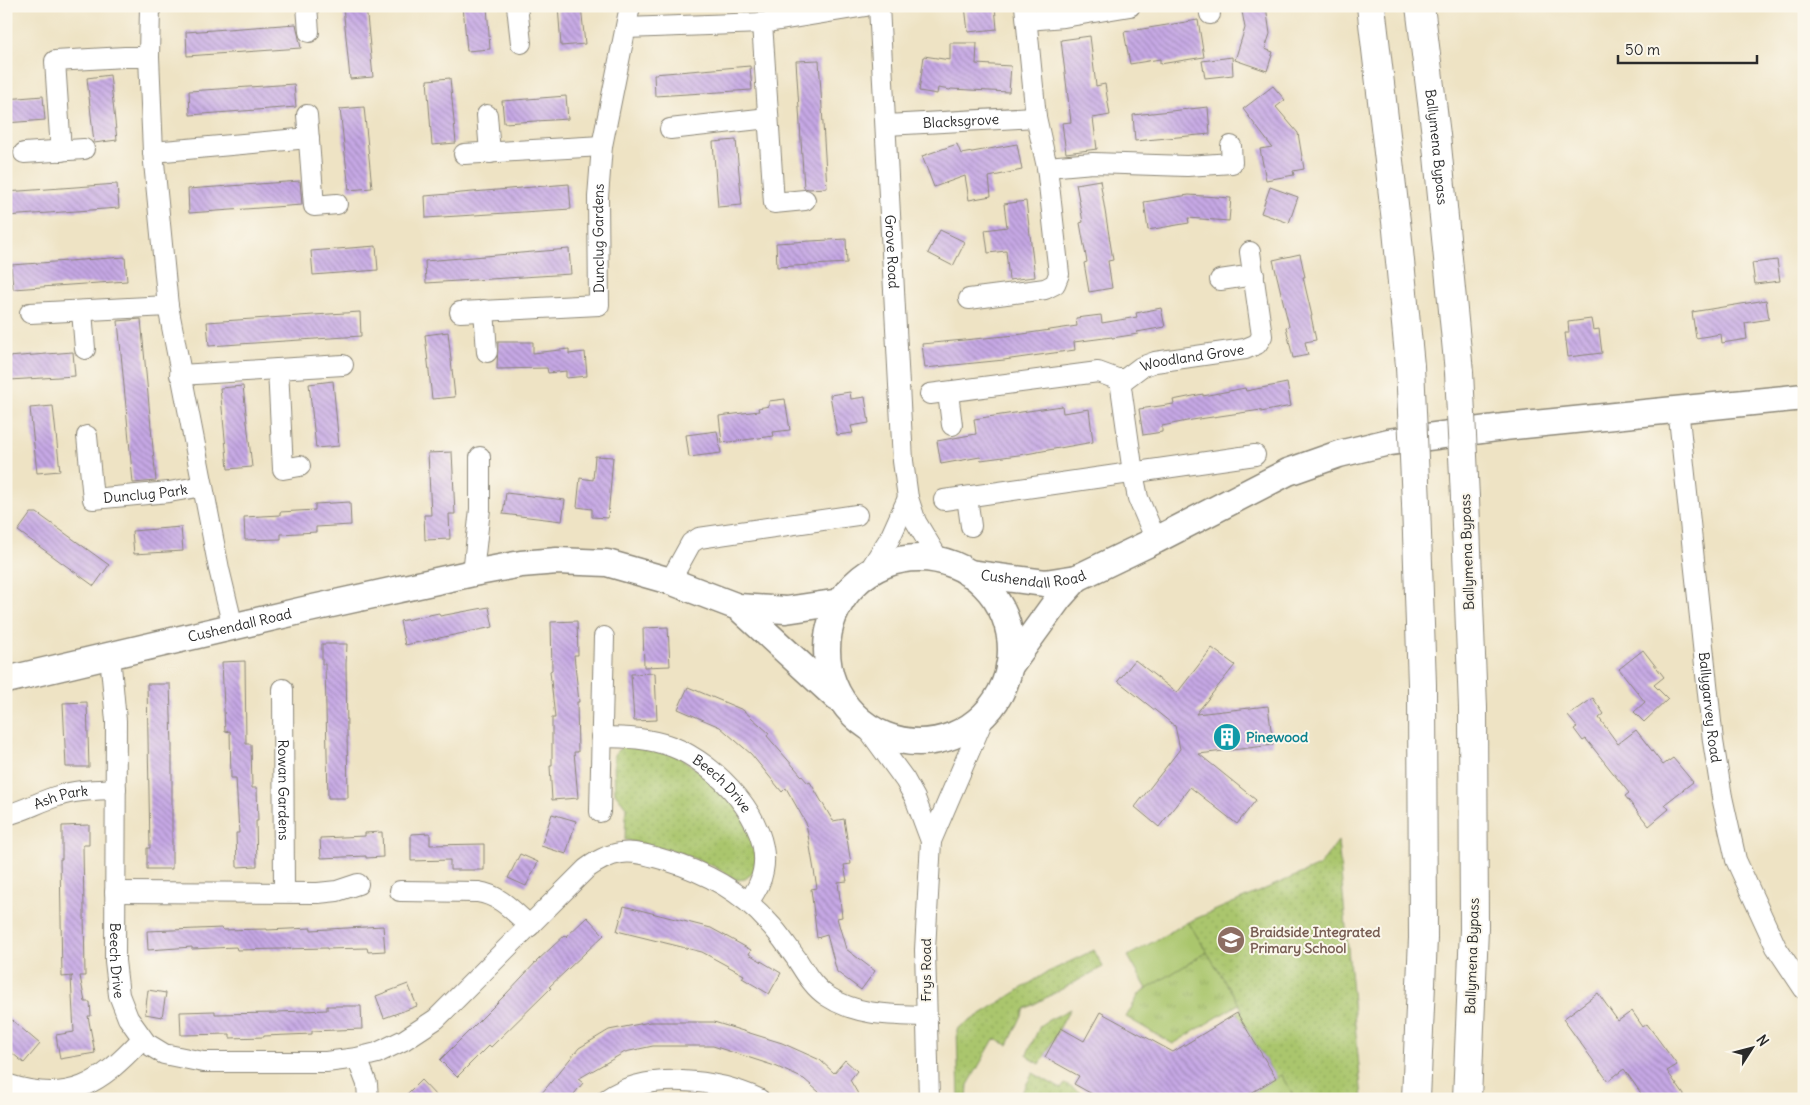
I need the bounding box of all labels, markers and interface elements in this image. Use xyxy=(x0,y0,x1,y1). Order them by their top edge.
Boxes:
scale bar xyxy=(1618,32,1756,64)
text: 50 m xyxy=(1625,40,1660,59)
street label: Ballymena Bypass xyxy=(1421,88,1452,206)
street label: Blacksgrove xyxy=(922,110,1000,132)
street label: Dunclug Gardens xyxy=(589,183,608,293)
street label: Grove Road xyxy=(881,214,903,289)
street label: Woodland Grove xyxy=(1138,340,1245,376)
street label: Dunclug Park xyxy=(102,480,189,507)
street label: Ballymena Bypass xyxy=(1456,493,1478,611)
street label: Cushendall Road xyxy=(980,566,1089,592)
street label: Cushendall Road xyxy=(186,604,293,646)
street label: Ballygarvey Road xyxy=(1695,651,1725,764)
building icon: Pinewood xyxy=(1212,722,1242,752)
place label: Pinewood xyxy=(1246,728,1309,746)
street label: Rowan Gardens xyxy=(274,739,293,841)
street label: Beech Drive xyxy=(689,750,755,816)
street label: Ash Park xyxy=(31,781,89,813)
street label: Ballymena Bypass xyxy=(1461,897,1483,1015)
street label: Beech Drive xyxy=(106,923,128,1000)
place label: Braidside Integrated Primary School xyxy=(1250,923,1381,957)
school or university icon: Braidside Integrated Primary School xyxy=(1216,925,1246,955)
street label: Frys Road xyxy=(917,938,935,1002)
north arrow xyxy=(1728,1022,1778,1072)
text: N xyxy=(1752,1031,1773,1050)

